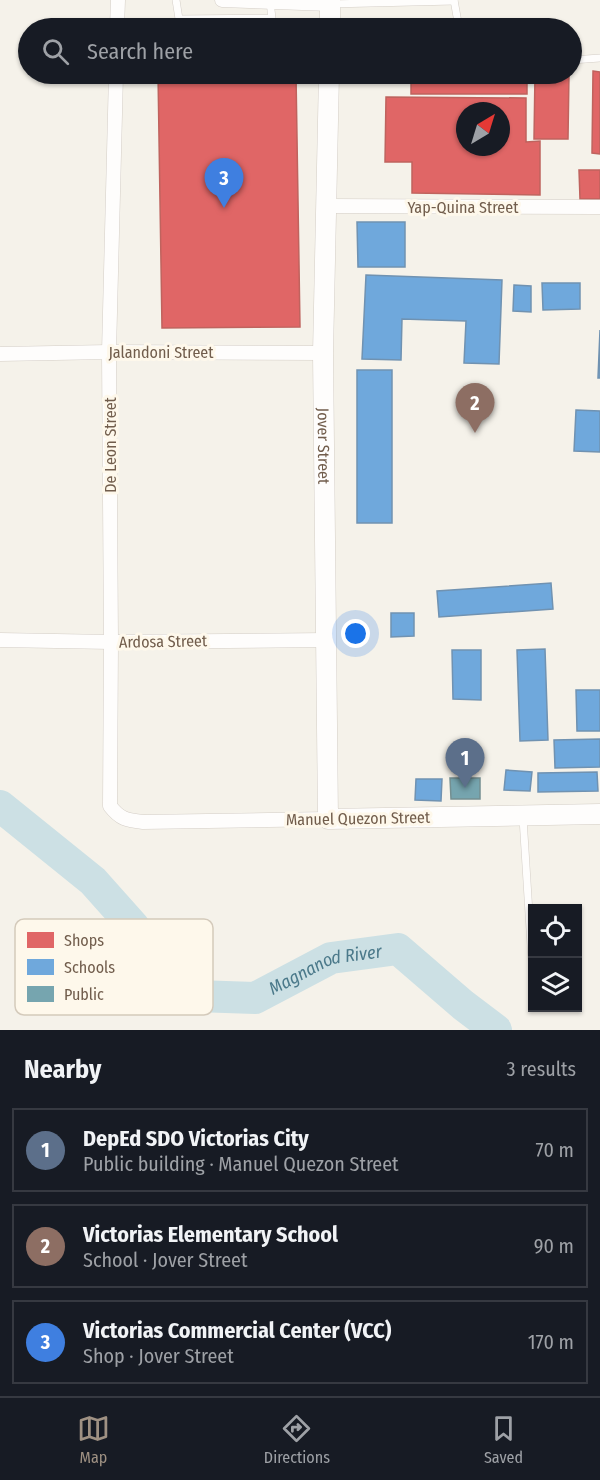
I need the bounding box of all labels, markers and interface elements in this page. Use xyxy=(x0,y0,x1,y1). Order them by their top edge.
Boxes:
search box xyxy=(18,18,582,84)
icon: search xyxy=(39,35,72,68)
text: Search here xyxy=(87,38,193,65)
north arrow xyxy=(456,102,510,156)
pin: 3 xyxy=(204,158,244,208)
street label: Yap-Quina Street xyxy=(408,198,519,217)
street label: Jalandoni Street xyxy=(108,343,214,362)
pin: 2 xyxy=(456,384,494,433)
street label: De Leon Street xyxy=(101,396,120,493)
street label: Jover Street xyxy=(314,408,333,485)
your location xyxy=(341,619,370,648)
street label: Ardosa Street xyxy=(119,631,208,652)
pin: 1 xyxy=(446,738,484,788)
street label: Manuel Quezon Street xyxy=(286,808,431,829)
map controls xyxy=(528,904,582,1012)
button: locate xyxy=(528,904,582,958)
legend xyxy=(15,919,213,1015)
text: Shops xyxy=(64,931,104,950)
water label: Magnanod River xyxy=(265,940,384,1000)
text: Schools xyxy=(64,958,115,977)
button: layers xyxy=(528,958,582,1012)
text: Public xyxy=(64,985,104,1004)
text: Nearby xyxy=(24,1054,101,1085)
text: 3 results xyxy=(507,1057,576,1081)
text: DepEd SDO Victorias City xyxy=(83,1125,309,1152)
text: 1 xyxy=(41,1138,50,1162)
text: 70 m xyxy=(536,1138,574,1162)
text: Public building · Manuel Quezon Street xyxy=(83,1152,399,1176)
text: Victorias Elementary School xyxy=(83,1221,338,1248)
text: 2 xyxy=(41,1234,50,1258)
text: 90 m xyxy=(534,1234,574,1258)
text: School · Jover Street xyxy=(83,1248,247,1272)
text: Victorias Commercial Center (VCC) xyxy=(83,1317,391,1344)
text: 3 xyxy=(41,1330,50,1354)
text: 170 m xyxy=(528,1330,574,1354)
text: Shop · Jover Street xyxy=(83,1344,234,1368)
tab: Map xyxy=(77,1412,110,1467)
tab: Directions xyxy=(264,1412,330,1467)
tab: Saved xyxy=(484,1412,523,1467)

